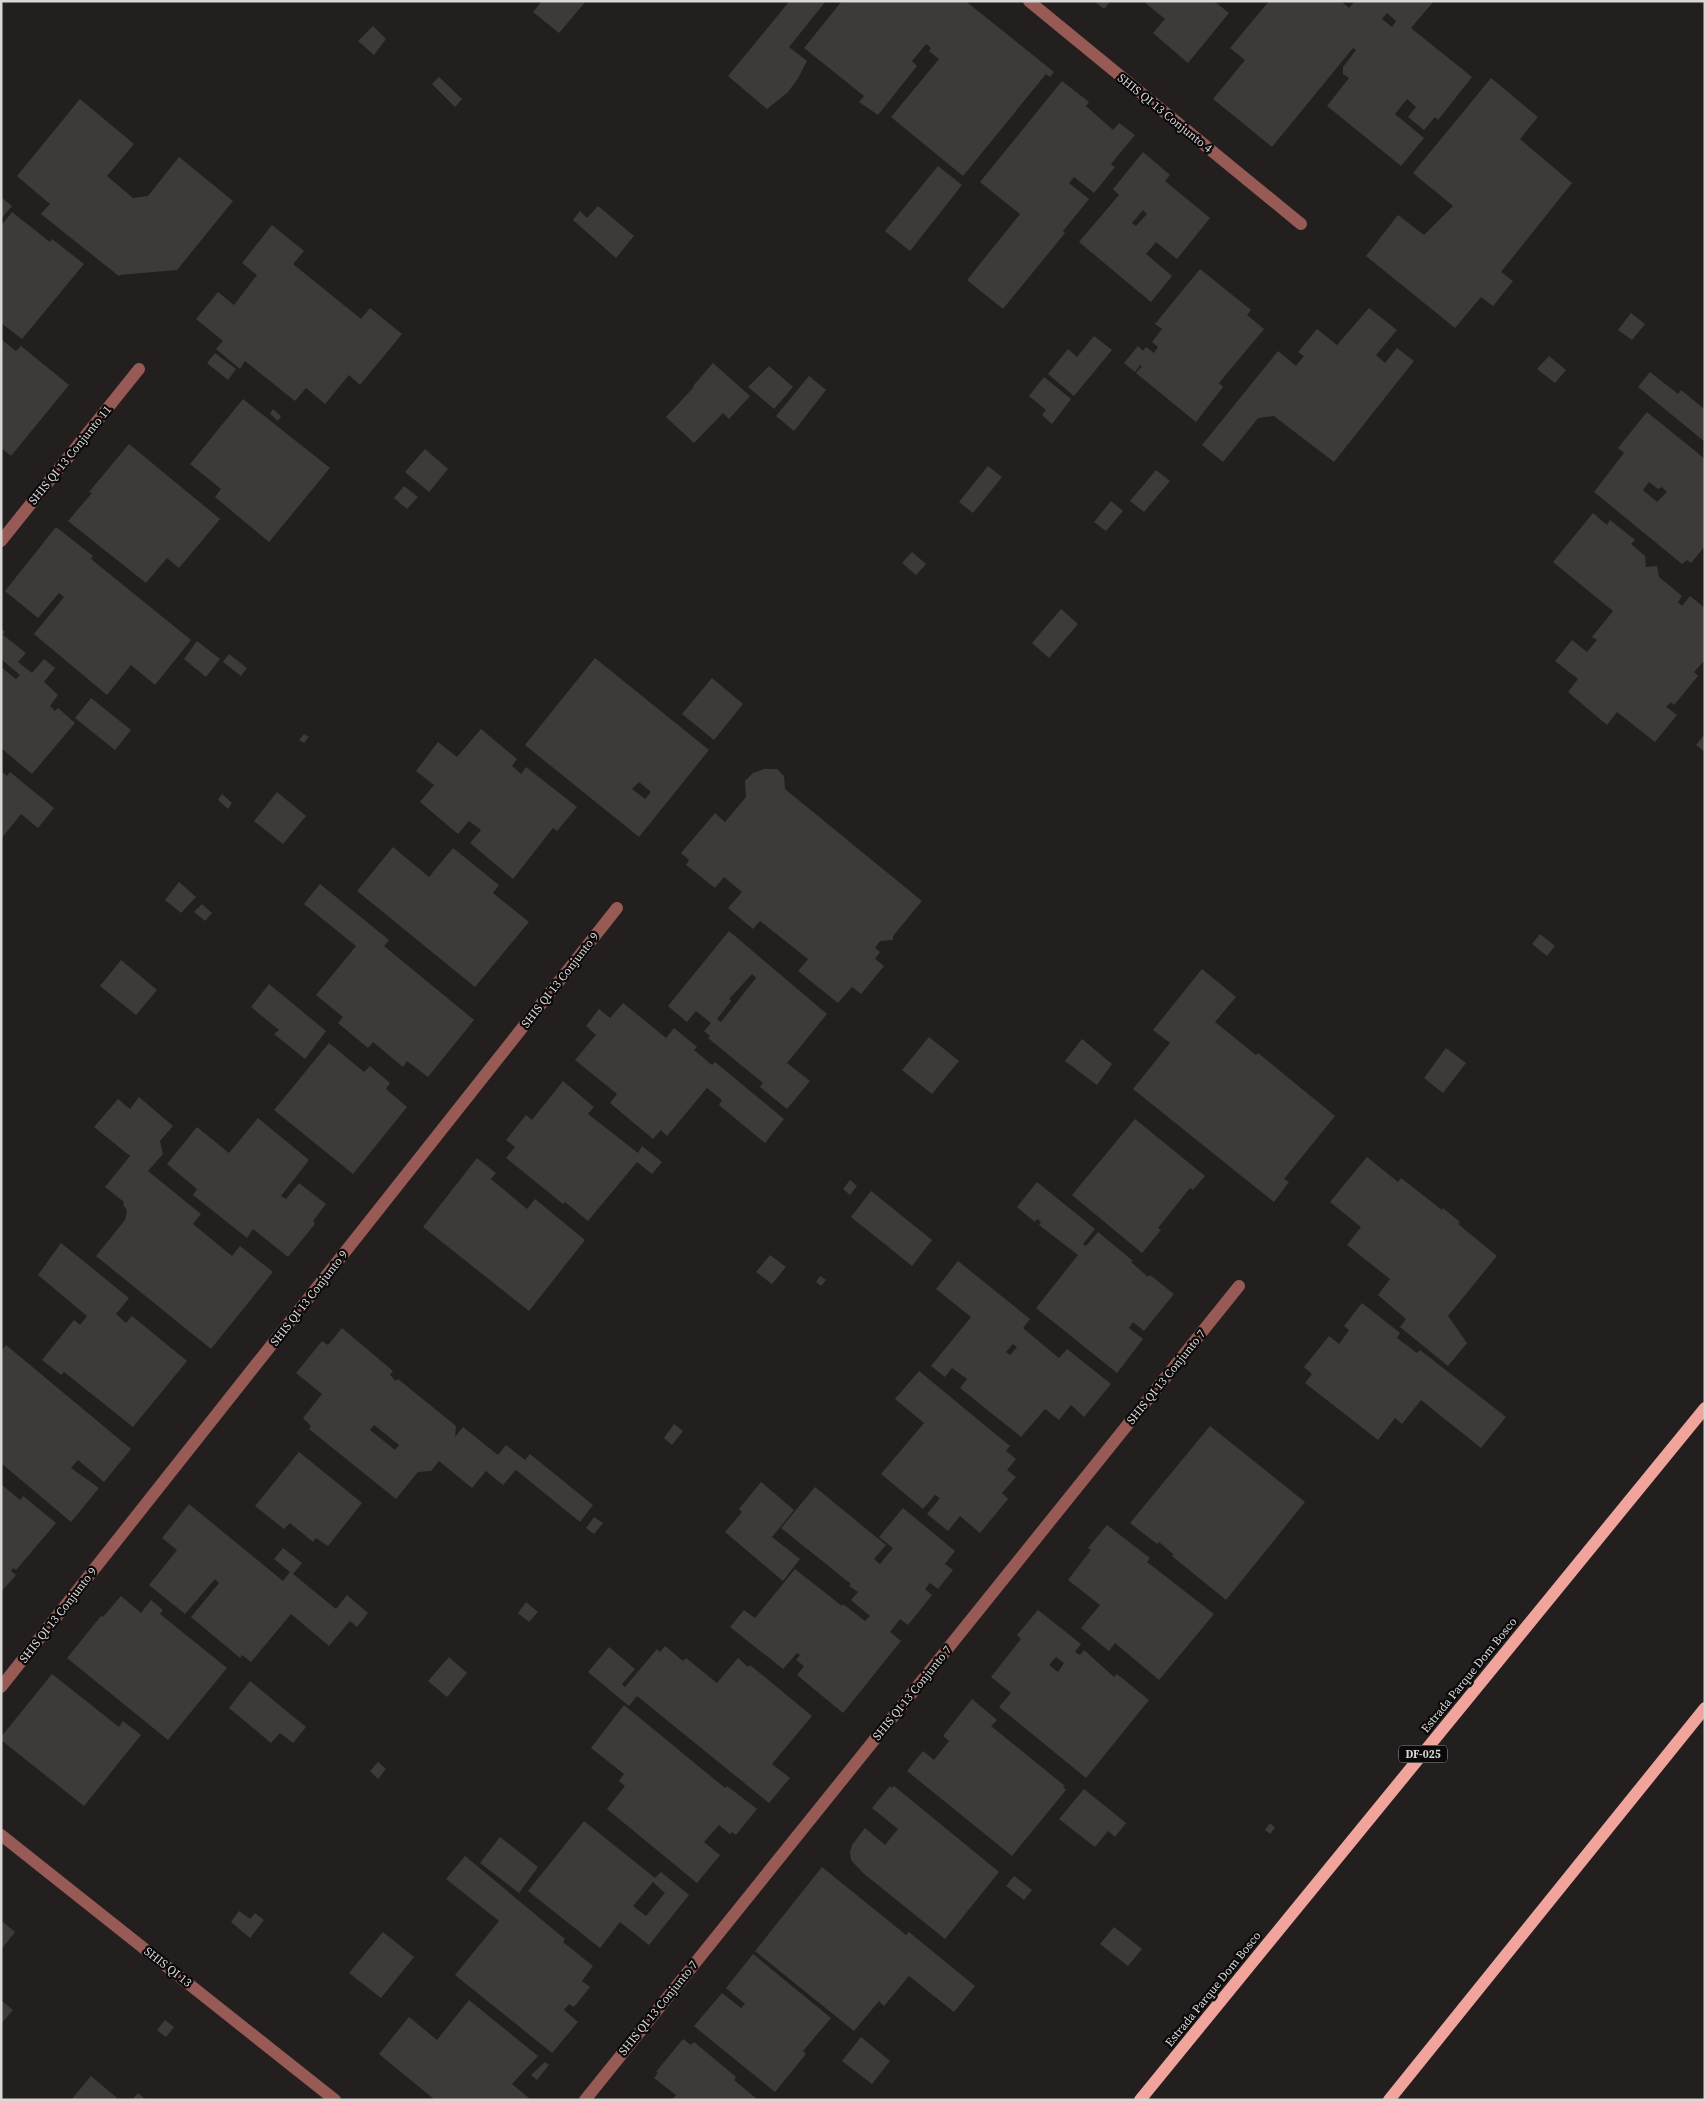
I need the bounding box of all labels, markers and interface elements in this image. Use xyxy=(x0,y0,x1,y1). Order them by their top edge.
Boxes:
street label: SHIS QI 13 Conjunto 4 xyxy=(1114,70,1216,156)
street label: SHIS QI 13 Conjunto 11 xyxy=(25,402,115,508)
street label: SHIS QI 13 Conjunto 9 xyxy=(518,929,602,1031)
street label: SHIS QI 13 Conjunto 9 xyxy=(267,1247,351,1349)
street label: SHIS QI 13 Conjunto 7 xyxy=(1123,1326,1209,1428)
street label: SHIS QI 13 Conjunto 9 xyxy=(16,1564,100,1666)
street label: Estrada Parque Dom Bosco xyxy=(1417,1614,1521,1736)
street label: SHIS QI 13 Conjunto 7 xyxy=(869,1642,955,1744)
road number: DF-025 xyxy=(1399,1746,1447,1762)
street label: Estrada Parque Dom Bosco xyxy=(1161,1928,1265,2050)
street label: SHIS QI 13 xyxy=(141,1943,195,1991)
street label: SHIS QI 13 Conjunto 7 xyxy=(615,1957,701,2059)

